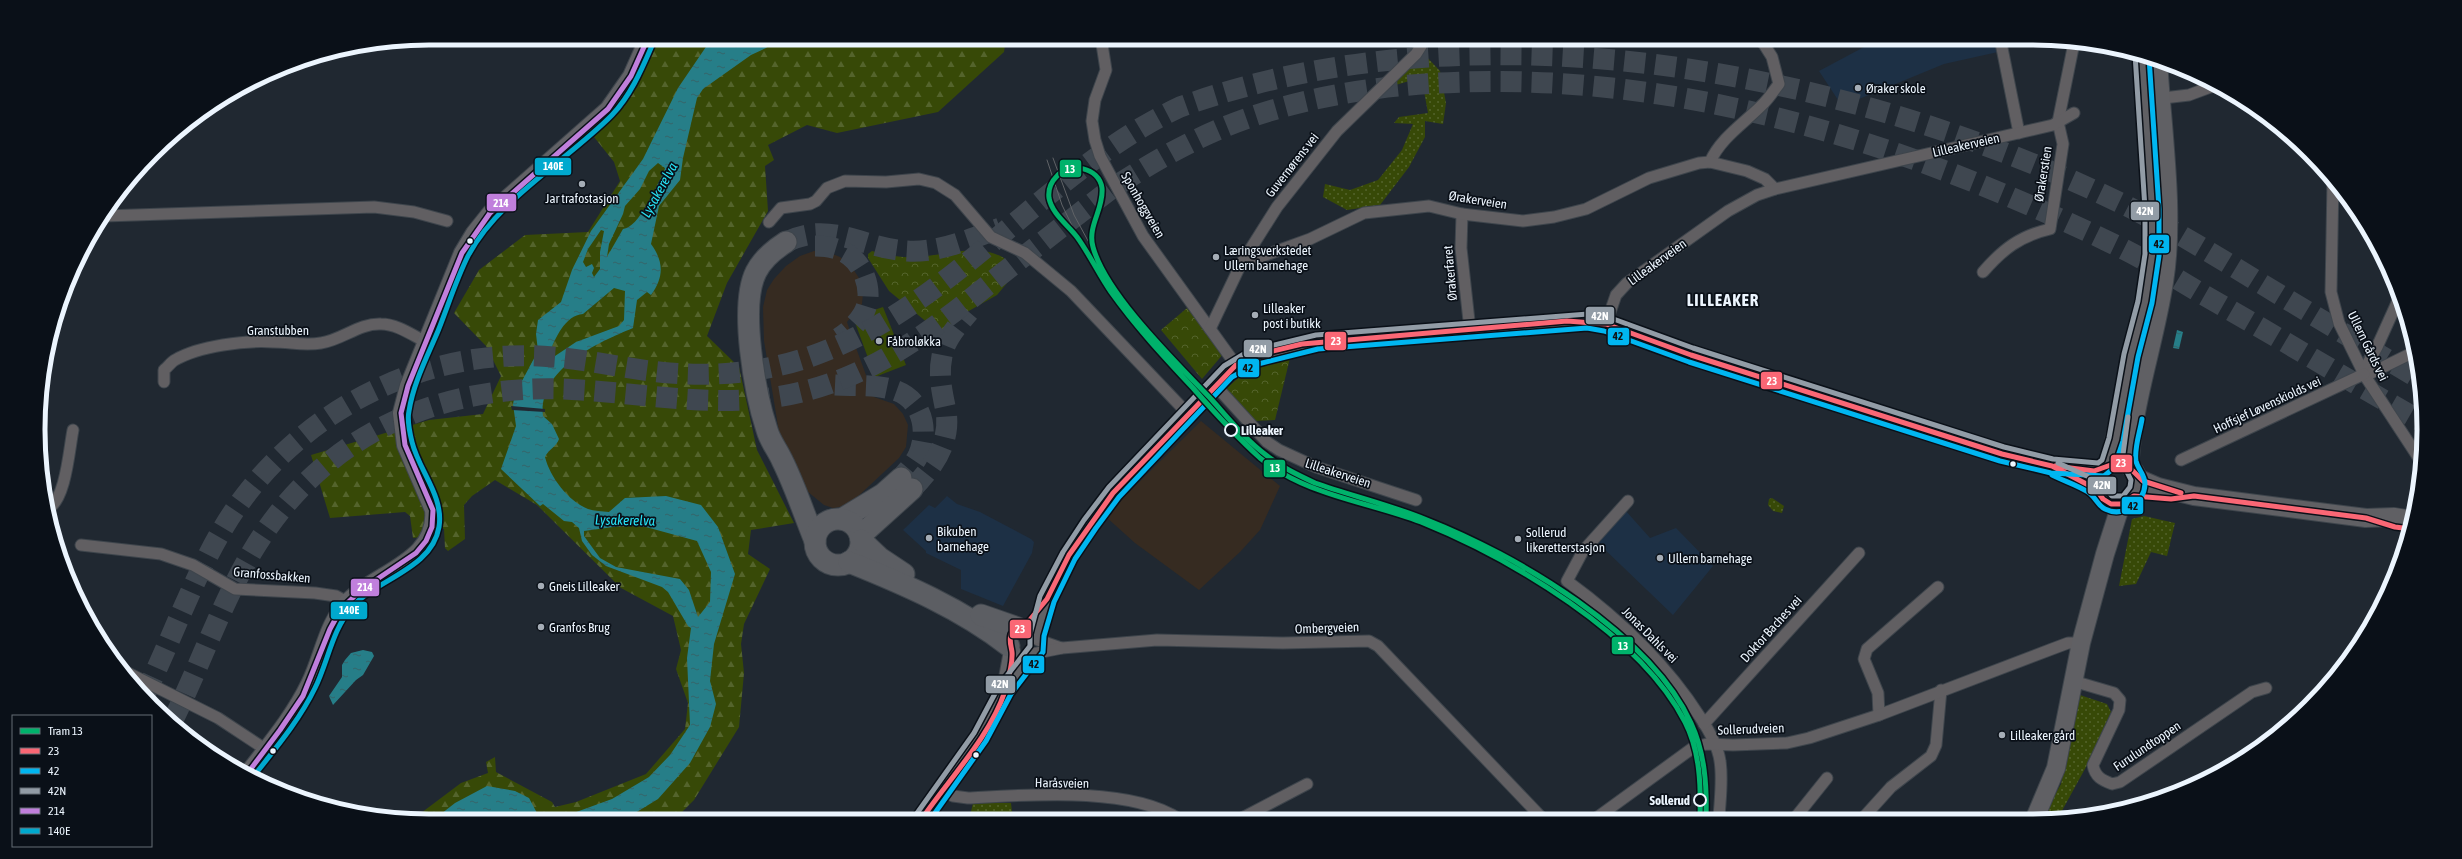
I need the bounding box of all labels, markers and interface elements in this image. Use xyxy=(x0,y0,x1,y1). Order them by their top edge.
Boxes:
place label: Øraker skole xyxy=(1866,81,1926,96)
marker: Øraker skole xyxy=(1853,83,1863,93)
street label: Guvernørens vei xyxy=(1262,130,1322,200)
street label: Lilleakerveien xyxy=(1931,130,2001,160)
street label: Ørakerstien xyxy=(2031,145,2055,203)
line badge: 140E xyxy=(534,157,572,176)
water label: Lysakerelva xyxy=(637,159,681,220)
line badge: 13 xyxy=(1059,159,1082,178)
text: 140E xyxy=(543,160,563,172)
text: 13 xyxy=(1065,163,1075,175)
street label: Sponhoggveien xyxy=(1118,169,1168,241)
marker: Jar trafostasjon xyxy=(577,179,587,189)
street label: Ørakerveien xyxy=(1448,188,1508,212)
place label: Jar trafostasjon xyxy=(545,191,619,206)
line badge: 214 xyxy=(486,193,517,212)
text: 214 xyxy=(493,197,509,209)
line badge: 42N xyxy=(2130,201,2160,221)
text: 42N xyxy=(2136,205,2153,217)
line badge: 42 xyxy=(2148,234,2170,254)
unlabelled marker xyxy=(465,236,475,246)
street label: Lilleakerveien xyxy=(1625,236,1689,288)
text: 42 xyxy=(2153,238,2164,250)
place label: Læringsverkstedet Ullern barnehage xyxy=(1224,243,1312,273)
street label: Ørakerfaret xyxy=(1440,245,1460,301)
marker: Læringsverkstedet Ullern barnehage xyxy=(1211,252,1221,262)
district label: LILLEAKER xyxy=(1687,290,1759,310)
place label: Lilleaker post i butikk xyxy=(1263,301,1321,331)
line badge: 42N xyxy=(1585,306,1615,325)
street label: Ullern Gårds vei xyxy=(2345,309,2391,383)
marker: Lilleaker post i butikk xyxy=(1250,310,1260,320)
text: 42N xyxy=(1591,310,1608,322)
street label: Granstubben xyxy=(247,323,309,338)
line badge: 42 xyxy=(1607,327,1630,346)
text: 42 xyxy=(1612,330,1623,342)
line badge: 23 xyxy=(1324,331,1347,351)
place label: Fåbroløkka xyxy=(887,334,941,349)
text: 23 xyxy=(1331,335,1341,347)
marker: Fåbroløkka xyxy=(874,336,884,346)
line badge: 42N xyxy=(1243,339,1273,358)
text: 42N xyxy=(1249,343,1266,355)
line badge: 42 xyxy=(1237,358,1260,378)
text: 42 xyxy=(1242,362,1253,374)
line badge: 23 xyxy=(1760,371,1783,390)
street label: Hoffsjef Løvenskiolds vei xyxy=(2211,373,2323,437)
text: 23 xyxy=(1767,375,1777,387)
marker: Lilleaker xyxy=(1224,423,1238,437)
place label: Lilleaker xyxy=(1241,423,1284,438)
line badge: 23 xyxy=(2110,454,2133,473)
street label: Lilleakerveien xyxy=(1303,455,1373,491)
text: 23 xyxy=(2116,457,2126,469)
line badge: 13 xyxy=(1263,459,1286,478)
unlabelled marker xyxy=(2008,459,2018,469)
text: 13 xyxy=(1270,462,1280,474)
line badge: 42N xyxy=(2087,476,2117,495)
text: 42N xyxy=(2093,479,2110,491)
line badge: 42 xyxy=(2121,496,2144,515)
text: 42 xyxy=(2127,500,2138,512)
water label: Lysakerelva xyxy=(595,511,656,529)
place label: Bikuben barnehage xyxy=(937,524,989,554)
place label: Sollerud likeretterstasjon xyxy=(1526,525,1605,555)
marker: Bikuben barnehage xyxy=(924,533,934,543)
marker: Sollerud likeretterstasjon xyxy=(1513,534,1523,544)
place label: Ullern barnehage xyxy=(1668,551,1752,566)
marker: Ullern barnehage xyxy=(1655,553,1665,563)
street label: Granfossbakken xyxy=(233,564,311,586)
line badge: 214 xyxy=(350,578,380,597)
place label: Gneis Lilleaker xyxy=(549,579,620,594)
text: 214 xyxy=(357,581,373,593)
marker: Gneis Lilleaker xyxy=(536,581,546,591)
street label: Doktor Baches vei xyxy=(1737,593,1805,665)
line badge: 140E xyxy=(330,601,368,620)
text: 140E xyxy=(339,604,359,616)
street label: Jonas Dahls vei xyxy=(1619,604,1681,666)
line badge: 23 xyxy=(1009,619,1032,639)
street label: Ombergveien xyxy=(1295,619,1359,637)
place label: Granfos Brug xyxy=(549,620,610,635)
marker: Granfos Brug xyxy=(536,622,546,632)
text: 23 xyxy=(1015,623,1025,635)
line badge: 13 xyxy=(1611,636,1634,655)
text: 13 xyxy=(1618,640,1628,652)
line badge: 42 xyxy=(1022,655,1045,674)
text: 42 xyxy=(1028,658,1039,670)
line badge: 42N xyxy=(985,675,1016,694)
text: 42N xyxy=(991,678,1008,690)
legend xyxy=(12,715,152,847)
street label: Furulundtoppen xyxy=(2110,718,2184,774)
street label: Sollerudveien xyxy=(1717,720,1785,738)
text: Tram 13 xyxy=(48,724,83,738)
place label: Lilleaker gård xyxy=(2010,728,2075,743)
marker: Lilleaker gård xyxy=(1997,730,2007,740)
text: 23 xyxy=(48,744,59,758)
unlabelled marker xyxy=(268,746,278,756)
unlabelled marker xyxy=(971,750,981,760)
text: 42 xyxy=(48,764,59,778)
street label: Haråsveien xyxy=(1035,775,1089,791)
text: 42N xyxy=(48,784,66,798)
place label: Sollerud xyxy=(1649,793,1690,808)
marker: Sollerud xyxy=(1693,793,1707,807)
text: 214 xyxy=(48,804,65,818)
text: 140E xyxy=(48,824,70,838)

